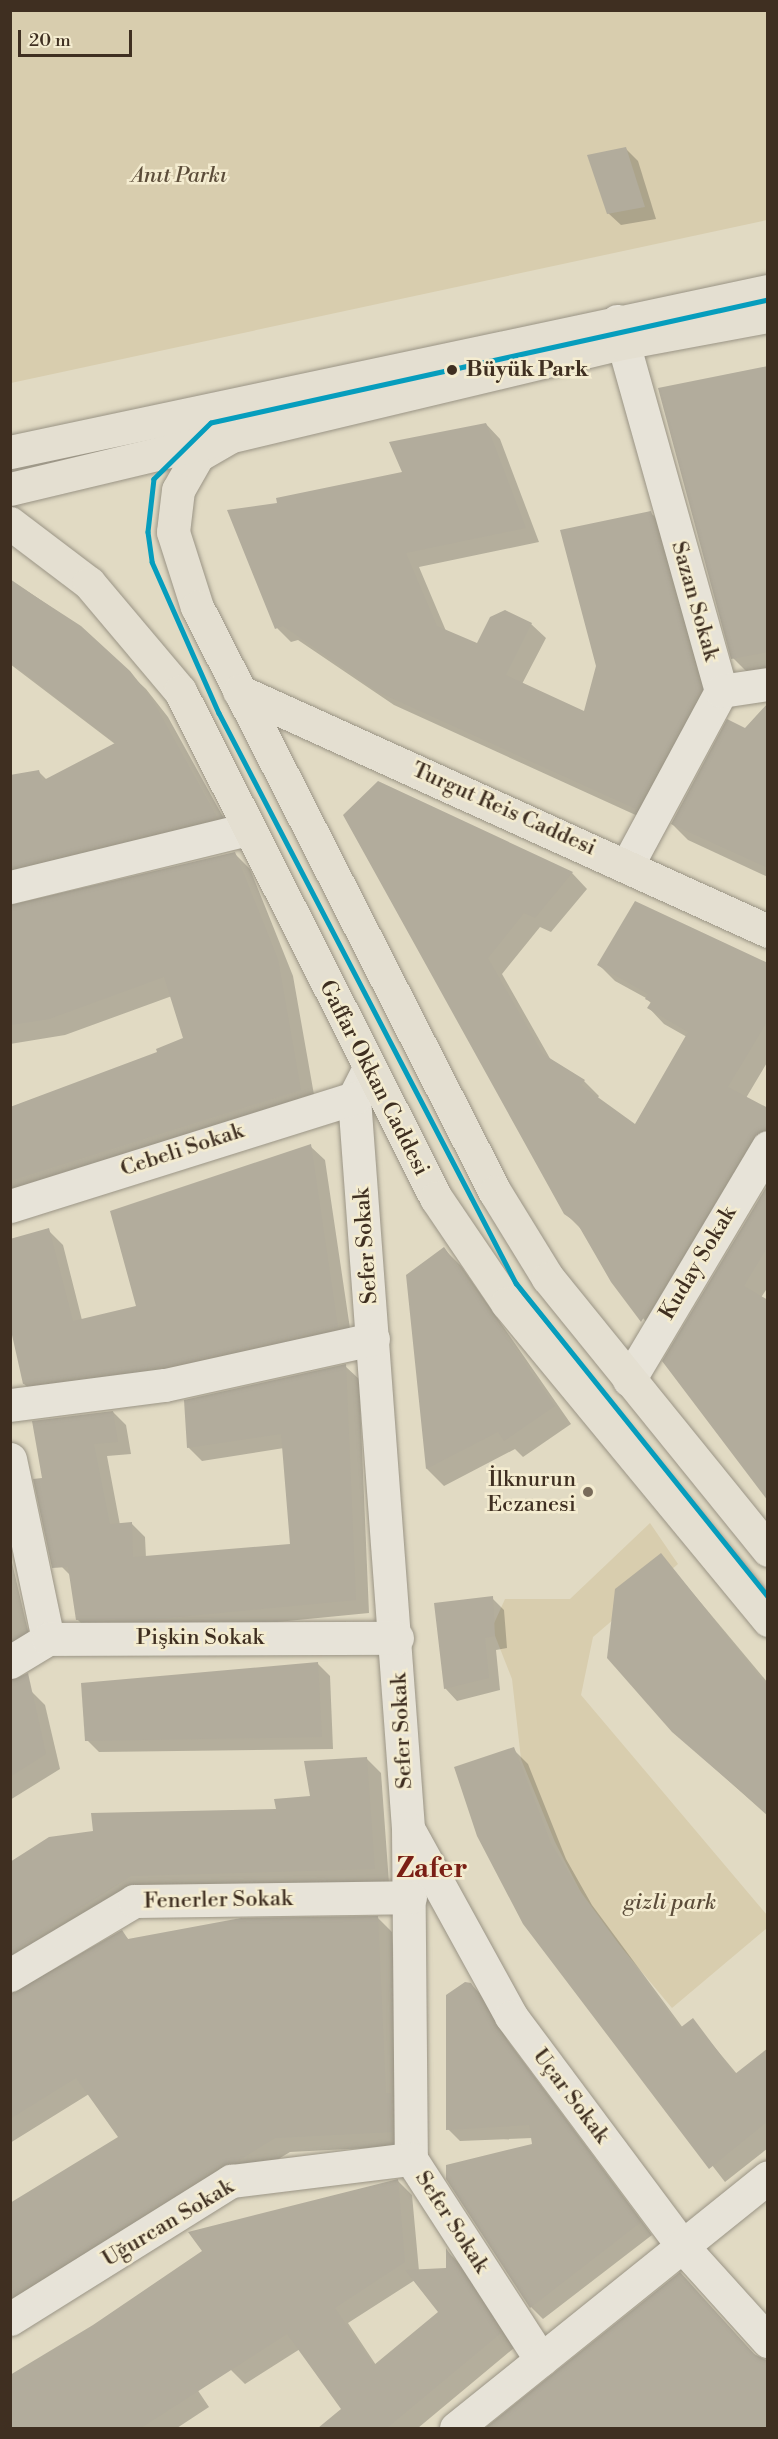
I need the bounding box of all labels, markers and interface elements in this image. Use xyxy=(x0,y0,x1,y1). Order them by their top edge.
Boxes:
scale bar xyxy=(21,18,135,56)
text: 20 m xyxy=(29,29,71,52)
park label: Anıt Parkı xyxy=(131,163,227,189)
place label: Büyük Park xyxy=(466,357,588,383)
marker: Büyük Park xyxy=(443,361,461,379)
street label: Sazan Sokak xyxy=(665,538,725,664)
street label: Turgut Reis Caddesi xyxy=(408,757,600,861)
street label: Gaffar Okkan Caddesi xyxy=(313,976,435,1180)
street label: Cebeli Sokak xyxy=(117,1118,247,1182)
street label: Sefer Sokak xyxy=(349,1187,383,1305)
street label: Kuday Sokak xyxy=(654,1202,742,1324)
place label: İlknurun Eczanesi xyxy=(487,1466,576,1518)
marker: İlknurun Eczanesi xyxy=(581,1485,595,1499)
street label: Pişkin Sokak xyxy=(136,1625,264,1651)
street label: Sefer Sokak xyxy=(386,1672,418,1790)
district label: Zafer xyxy=(396,1852,468,1886)
street label: Fenerler Sokak xyxy=(143,1886,293,1914)
park label: gizli park xyxy=(624,1890,716,1916)
street label: Uçar Sokak xyxy=(527,2043,615,2149)
street label: Sefer Sokak xyxy=(409,2166,495,2278)
street label: Uğurcan Sokak xyxy=(97,2173,239,2273)

